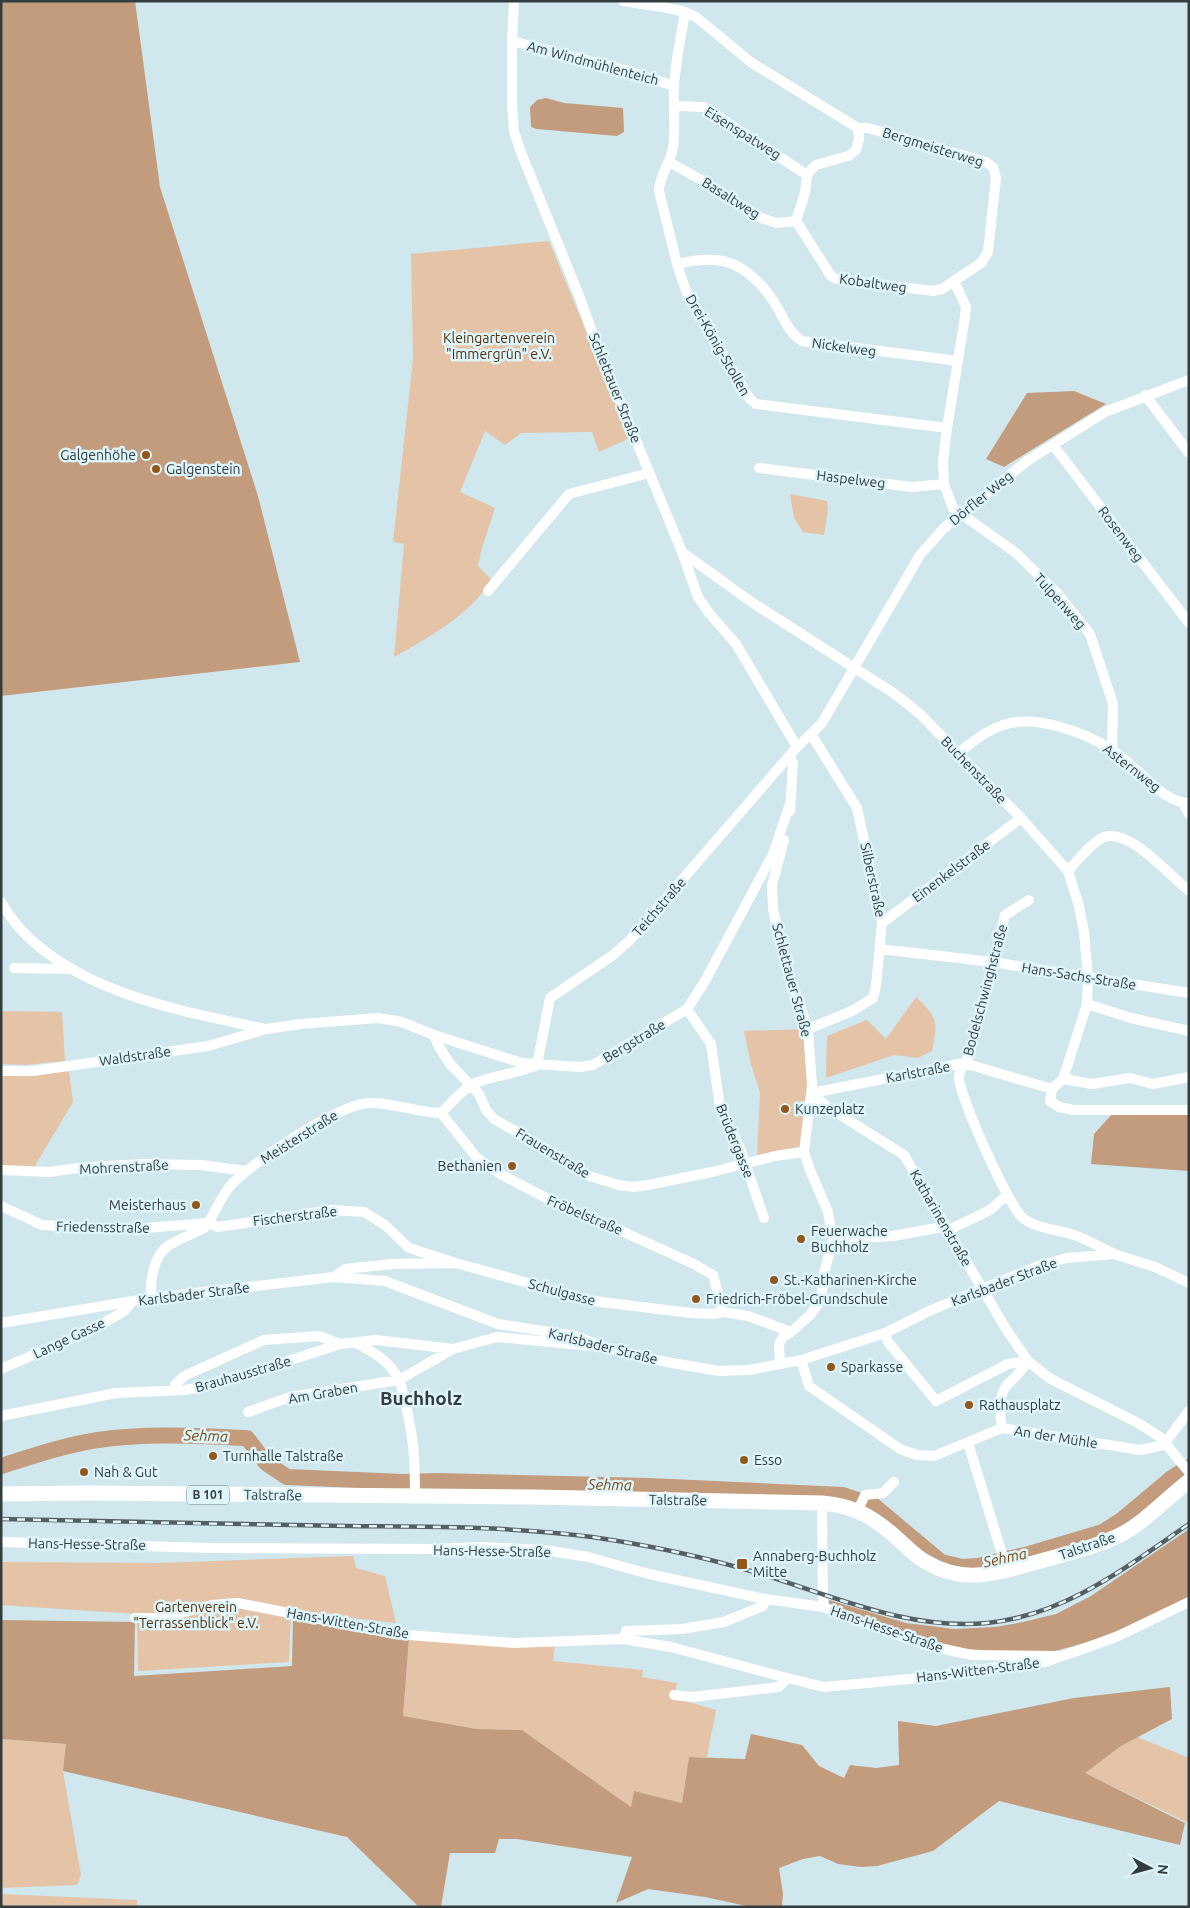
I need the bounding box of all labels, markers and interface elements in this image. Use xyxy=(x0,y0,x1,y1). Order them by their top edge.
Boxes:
street label: Am Windmühlenteich xyxy=(525,38,661,88)
street label: Eisenspatweg xyxy=(702,103,784,163)
street label: Bergmeisterweg xyxy=(881,124,985,170)
street label: Basaltweg xyxy=(699,174,763,222)
street label: Kobaltweg xyxy=(838,270,908,296)
street label: Drei-König-Stollen xyxy=(682,291,754,399)
park label: Kleingartenverein "Immergrün" e.V. xyxy=(443,330,555,362)
street label: Schlettauer Straße xyxy=(586,331,644,445)
street label: Nickelweg xyxy=(811,335,877,359)
place label: Galgenhöhe xyxy=(60,447,136,463)
marker: Galgenhöhe xyxy=(140,449,152,461)
place label: Galgenstein xyxy=(166,461,241,477)
marker: Galgenstein xyxy=(150,463,162,475)
street label: Haspelweg xyxy=(816,467,886,491)
street label: Dörfler Weg xyxy=(946,468,1016,528)
street label: Rosenweg xyxy=(1095,503,1147,565)
street label: Tulpenweg xyxy=(1031,570,1089,632)
street label: Buchenstraße xyxy=(938,733,1010,807)
street label: Asternweg xyxy=(1100,741,1164,795)
street label: Einenkelstraße xyxy=(909,836,993,906)
street label: Silberstraße xyxy=(857,841,889,919)
street label: Teichstraße xyxy=(629,874,689,940)
street label: Schlettauer Straße xyxy=(769,921,815,1039)
street label: Bodelschwinghstraße xyxy=(960,922,1010,1058)
street label: Hans-Sachs-Straße xyxy=(1021,959,1137,993)
street label: Bergstraße xyxy=(600,1016,668,1066)
street label: Waldstraße xyxy=(98,1043,172,1069)
street label: Karlstraße xyxy=(885,1058,951,1086)
place label: Kunzeplatz xyxy=(795,1101,865,1117)
street label: Brüdergasse xyxy=(713,1102,757,1180)
marker: Kunzeplatz xyxy=(779,1103,791,1115)
street label: Meisterstraße xyxy=(257,1107,341,1167)
street label: Frauenstraße xyxy=(513,1125,593,1181)
street label: Mohrenstraße xyxy=(79,1157,169,1177)
place label: Bethanien xyxy=(438,1158,502,1174)
marker: Bethanien xyxy=(506,1160,518,1172)
street label: Katharinenstraße xyxy=(907,1167,975,1269)
street label: Fröbelstraße xyxy=(545,1192,625,1238)
place label: Meisterhaus xyxy=(109,1197,186,1213)
marker: Meisterhaus xyxy=(190,1199,202,1211)
street label: Fischerstraße xyxy=(252,1203,338,1229)
street label: Friedensstraße xyxy=(56,1218,150,1236)
place label: Feuerwache Buchholz xyxy=(811,1223,888,1255)
marker: Feuerwache Buchholz xyxy=(795,1233,807,1245)
street label: Karlsbader Straße xyxy=(949,1254,1059,1310)
place label: St.-Katharinen-Kirche xyxy=(784,1272,917,1288)
marker: St.-Katharinen-Kirche xyxy=(768,1274,780,1286)
street label: Schulgasse xyxy=(527,1275,597,1309)
street label: Karlsbader Straße xyxy=(137,1279,251,1309)
place label: Friedrich-Fröbel-Grundschule xyxy=(706,1291,888,1307)
marker: Friedrich-Fröbel-Grundschule xyxy=(690,1293,702,1305)
street label: Lange Gasse xyxy=(30,1314,108,1362)
street label: Karlsbader Straße xyxy=(547,1325,659,1367)
street label: Brauhausstraße xyxy=(193,1353,293,1395)
place label: Sparkasse xyxy=(841,1359,903,1375)
marker: Sparkasse xyxy=(825,1361,837,1373)
street label: Am Graben xyxy=(287,1379,359,1407)
district label: Buchholz xyxy=(380,1387,462,1409)
place label: Rathausplatz xyxy=(979,1397,1061,1413)
marker: Rathausplatz xyxy=(963,1399,975,1411)
street label: An der Mühle xyxy=(1013,1423,1099,1451)
water label: Sehma xyxy=(183,1426,228,1445)
place label: Turnhalle Talstraße xyxy=(223,1448,343,1464)
marker: Turnhalle Talstraße xyxy=(207,1450,219,1462)
place label: Esso xyxy=(754,1452,782,1468)
marker: Esso xyxy=(738,1454,750,1466)
place label: Nah & Gut xyxy=(94,1464,158,1480)
marker: Nah & Gut xyxy=(78,1466,90,1478)
water label: Sehma xyxy=(587,1476,632,1493)
road number: B 101 xyxy=(187,1486,229,1504)
street label: Talstraße xyxy=(244,1486,302,1504)
street label: Talstraße xyxy=(649,1491,707,1509)
street label: Talstraße xyxy=(1057,1529,1117,1563)
street label: Hans-Hesse-Straße xyxy=(28,1535,146,1553)
street label: Hans-Hesse-Straße xyxy=(433,1542,551,1560)
water label: Sehma xyxy=(981,1545,1028,1571)
place label: Annaberg-Buchholz Mitte xyxy=(753,1548,876,1580)
marker: Annaberg-Buchholz Mitte xyxy=(735,1557,749,1571)
park label: Gartenverein "Terrassenblick" e.V. xyxy=(133,1599,259,1631)
street label: Hans-Hesse-Straße xyxy=(829,1602,945,1656)
street label: Hans-Witten-Straße xyxy=(286,1604,410,1642)
street label: Hans-Witten-Straße xyxy=(916,1655,1040,1685)
north arrow xyxy=(1125,1843,1175,1893)
text: N xyxy=(1154,1863,1171,1875)

